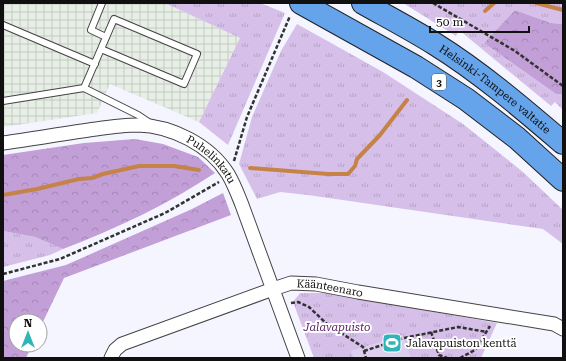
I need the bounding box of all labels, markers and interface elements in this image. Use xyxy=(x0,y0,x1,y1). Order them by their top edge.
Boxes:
scale bar xyxy=(430,8,529,34)
text: 50 m xyxy=(436,15,463,29)
street label: Helsinki-Tampere valtatie xyxy=(437,42,553,136)
road number: 3 xyxy=(432,74,446,90)
street label: Puhelinkatu xyxy=(184,132,238,186)
street label: Käänteenaro xyxy=(296,277,364,299)
north arrow xyxy=(8,313,48,353)
text: N xyxy=(24,317,33,330)
park label: Jalavapuisto xyxy=(303,321,370,334)
sports icon: Jalavapuiston kenttä xyxy=(381,332,403,354)
place label: Jalavapuiston kenttä xyxy=(406,337,517,350)

